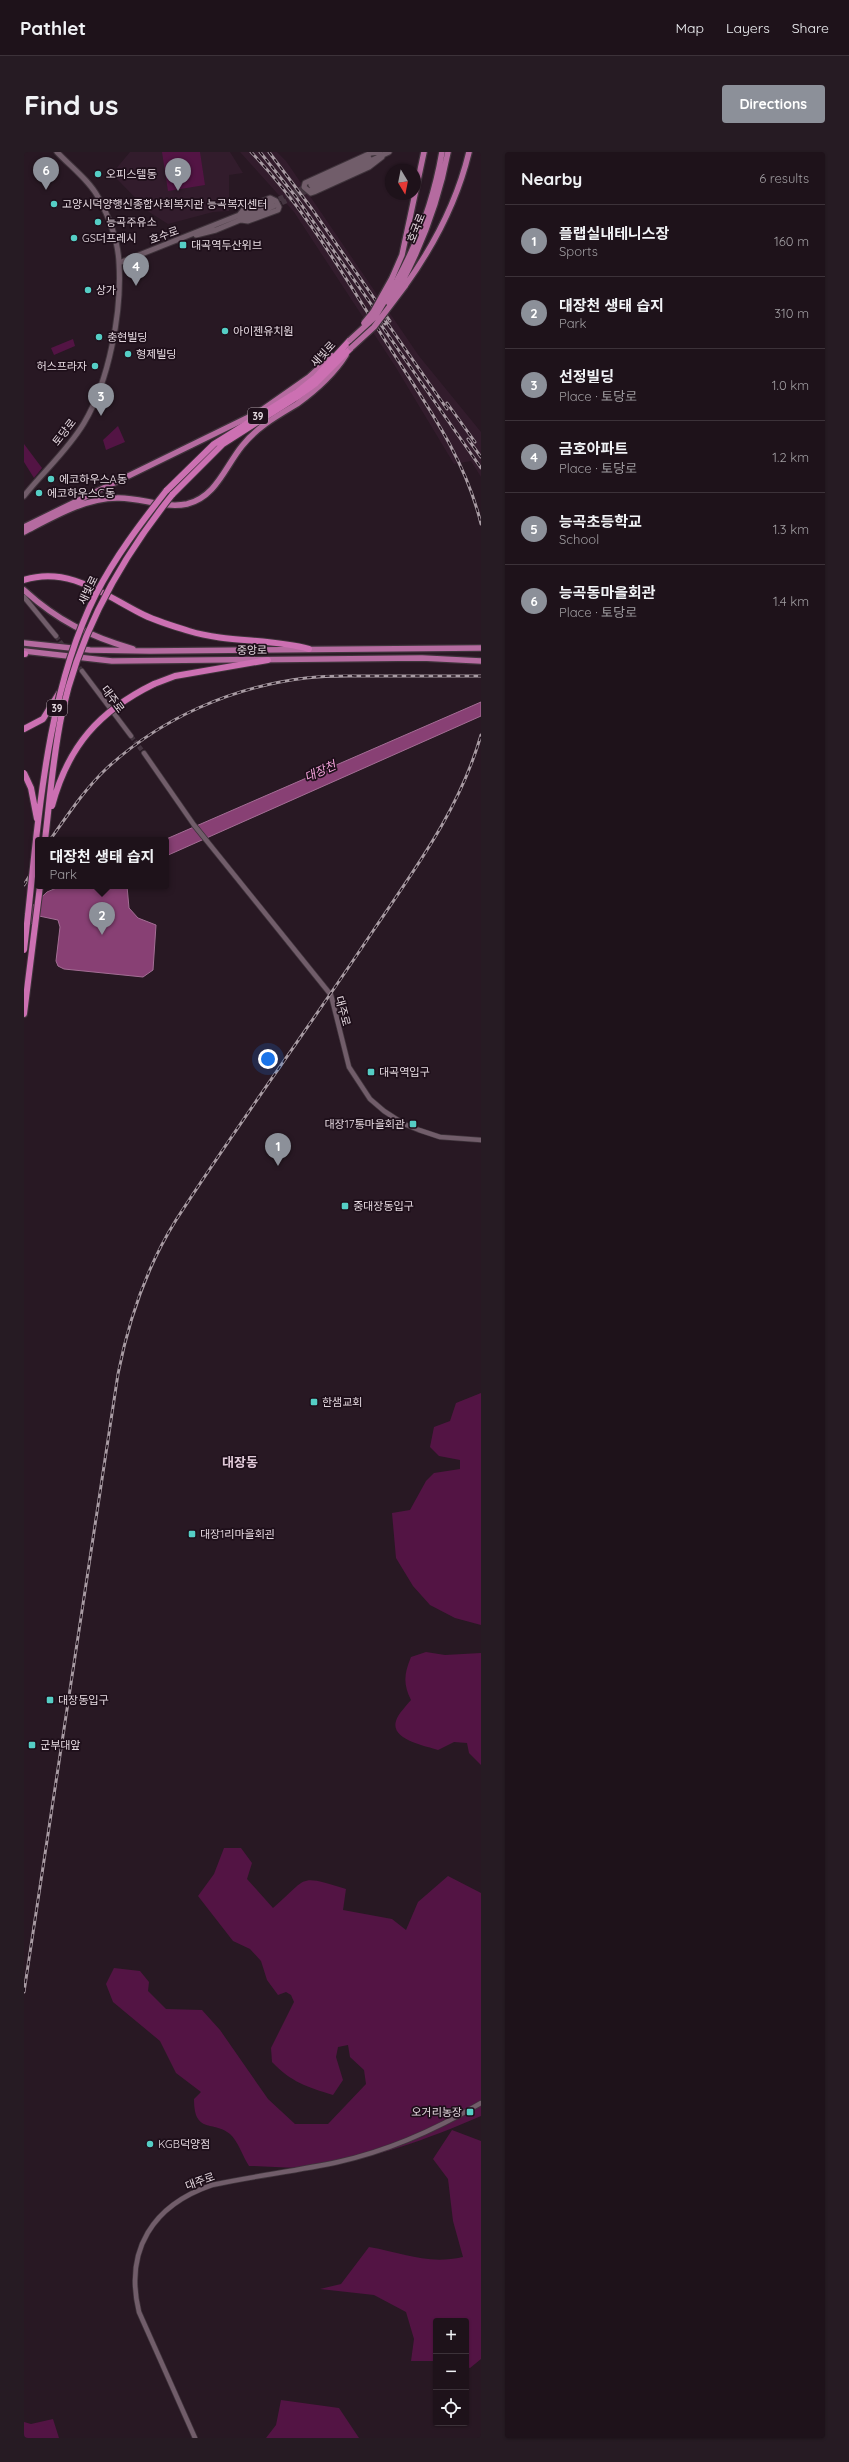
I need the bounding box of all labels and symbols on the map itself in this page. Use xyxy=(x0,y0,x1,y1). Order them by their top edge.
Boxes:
pin: 6 xyxy=(33,157,59,190)
pin: 5 xyxy=(165,158,191,191)
north arrow xyxy=(385,164,421,200)
place label: 오피스텔동 xyxy=(106,167,157,181)
marker: 오피스텔동 xyxy=(93,169,103,179)
place label: 고양시덕양행신종합사회복지관 능곡복지센터 xyxy=(62,197,267,211)
marker: 고양시덕양행신종합사회복지관 능곡복지센터 xyxy=(49,199,59,209)
street label: 호국로 xyxy=(404,211,428,245)
place label: 능곡주유소 xyxy=(106,215,157,229)
marker: 능곡주유소 xyxy=(93,217,103,227)
street label: 호수로 xyxy=(147,223,181,247)
place label: GS더프레시 xyxy=(82,231,136,245)
marker: GS더프레시 xyxy=(69,233,79,243)
place label: 대곡역두산위브 xyxy=(191,238,262,252)
marker: 대곡역두산위브 xyxy=(178,240,188,250)
pin: 4 xyxy=(123,253,149,286)
place label: 상가 xyxy=(96,283,116,297)
marker: 상가 xyxy=(83,285,93,295)
place label: 아이젠유치원 xyxy=(233,324,294,338)
marker: 아이젠유치원 xyxy=(220,326,230,336)
place label: 충현빌딩 xyxy=(107,330,147,344)
marker: 충현빌딩 xyxy=(94,332,104,342)
street label: 새빛로 xyxy=(308,338,338,370)
place label: 형제빌딩 xyxy=(136,347,176,361)
marker: 형제빌딩 xyxy=(123,349,133,359)
place label: 허스프라자 xyxy=(36,359,87,373)
marker: 허스프라자 xyxy=(90,361,100,371)
pin: 3 xyxy=(88,383,114,416)
road number: 39 xyxy=(248,408,268,424)
street label: 토당로 xyxy=(49,416,79,448)
place label: 에코하우스A동 xyxy=(59,472,127,486)
marker: 에코하우스A동 xyxy=(46,474,56,484)
place label: 에코하우스C동 xyxy=(47,486,115,500)
marker: 에코하우스C동 xyxy=(34,488,44,498)
street label: 새빛로 xyxy=(75,573,101,607)
street label: 중앙로 xyxy=(237,643,267,657)
street label: 대주로 xyxy=(98,683,128,715)
road number: 39 xyxy=(47,700,67,716)
water label: 대장천 xyxy=(302,757,340,785)
pin: 2 xyxy=(89,902,115,935)
street label: 대주로 xyxy=(332,995,354,1027)
your location xyxy=(258,1049,278,1069)
place label: 대곡역입구 xyxy=(379,1065,430,1079)
marker: 대곡역입구 xyxy=(366,1067,376,1077)
place label: 대장17통마을회관 xyxy=(324,1117,405,1131)
marker: 대장17통마을회관 xyxy=(408,1119,418,1129)
pin: 1 xyxy=(265,1133,291,1166)
place label: 중대장동입구 xyxy=(353,1199,414,1213)
marker: 중대장동입구 xyxy=(340,1201,350,1211)
place label: 한샘교회 xyxy=(322,1395,362,1409)
marker: 한샘교회 xyxy=(309,1397,319,1407)
district label: 대장동 xyxy=(222,1454,258,1470)
place label: 대장1리마을회괸 xyxy=(200,1527,275,1541)
marker: 대장1리마을회괸 xyxy=(187,1529,197,1539)
place label: 대장동입구 xyxy=(58,1693,109,1707)
marker: 대장동입구 xyxy=(45,1695,55,1705)
place label: 군부대앞 xyxy=(40,1738,80,1752)
marker: 군부대앞 xyxy=(27,1740,37,1750)
place label: 오거리농장 xyxy=(411,2105,462,2119)
marker: 오거리농장 xyxy=(465,2107,475,2117)
place label: KGB덕양점 xyxy=(158,2137,210,2151)
marker: KGB덕양점 xyxy=(145,2139,155,2149)
street label: 대주로 xyxy=(183,2169,217,2193)

